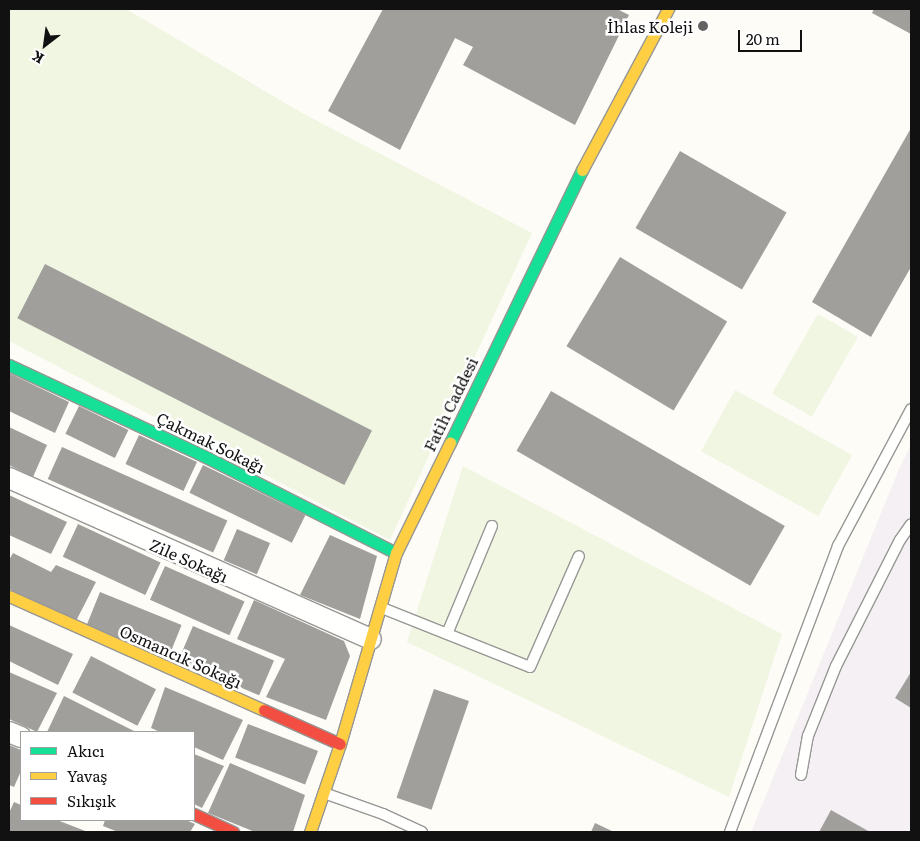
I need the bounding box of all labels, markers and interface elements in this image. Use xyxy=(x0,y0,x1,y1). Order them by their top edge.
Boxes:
place label: İhlas Koleji xyxy=(607,16,693,36)
north arrow xyxy=(20,20,70,70)
marker: İhlas Koleji xyxy=(697,20,709,32)
scale bar xyxy=(740,20,804,52)
text: 20 m xyxy=(746,27,780,50)
text: K xyxy=(28,47,47,69)
street label: Fatih Caddesi xyxy=(419,354,481,454)
street label: Çakmak Sokağı xyxy=(154,408,268,476)
street label: Zile Sokağı xyxy=(147,534,231,586)
street label: Osmancık Sokağı xyxy=(117,620,245,692)
legend xyxy=(20,731,195,821)
text: Akıcı xyxy=(67,739,105,762)
text: Yavaş xyxy=(67,764,107,787)
text: Sıkışık xyxy=(67,789,116,812)

